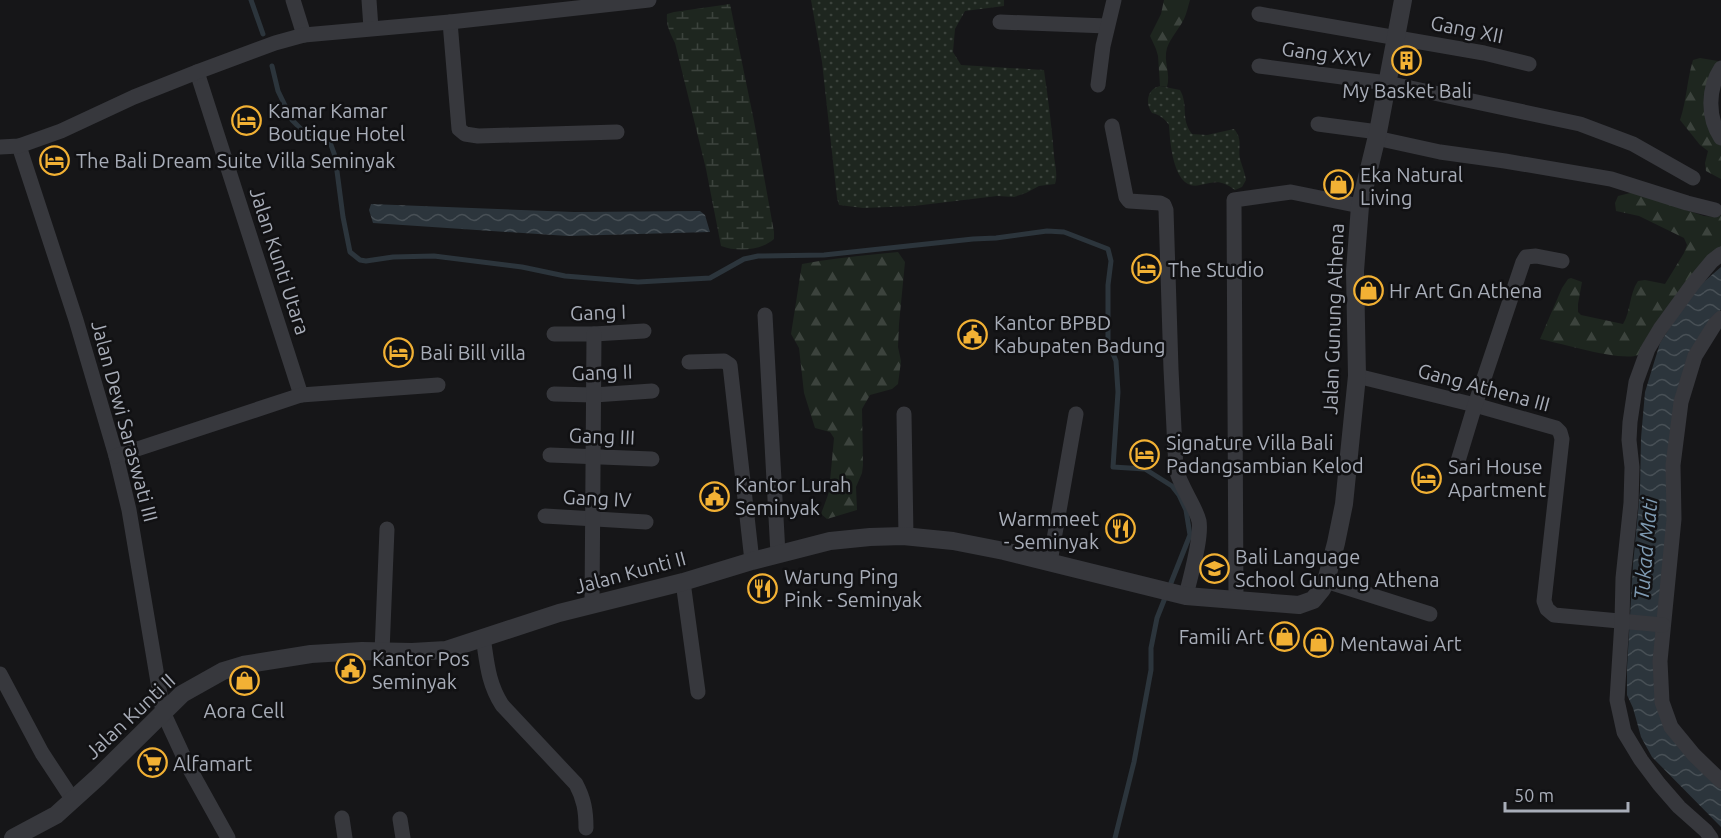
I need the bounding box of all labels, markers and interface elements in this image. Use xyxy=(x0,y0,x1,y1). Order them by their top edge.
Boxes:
street label: Gang XII xyxy=(1429,11,1505,47)
street label: Gang XXV xyxy=(1280,36,1372,72)
building icon: My Basket Bali xyxy=(1391,44,1423,76)
place label: My Basket Bali xyxy=(1342,79,1472,102)
place label: Kamar Kamar Boutique Hotel xyxy=(268,99,405,145)
hotel icon: Kamar Kamar Boutique Hotel xyxy=(231,105,263,137)
hotel icon: The Bali Dream Suite Villa Seminyak xyxy=(39,144,71,176)
place label: The Bali Dream Suite Villa Seminyak xyxy=(76,149,395,172)
place label: Eka Natural Living xyxy=(1360,163,1463,209)
shop icon: Eka Natural Living xyxy=(1323,169,1355,201)
street label: Jalan Kunti Utara xyxy=(245,184,315,338)
street label: Jalan Gunung Athena xyxy=(1318,223,1348,415)
hotel icon: The Studio xyxy=(1131,253,1163,285)
place label: The Studio xyxy=(1168,258,1264,281)
shop icon: Hr Art Gn Athena xyxy=(1352,274,1384,306)
place label: Hr Art Gn Athena xyxy=(1389,279,1542,302)
street label: Gang I xyxy=(570,300,626,324)
place label: Kantor BPBD Kabupaten Badung xyxy=(994,311,1165,357)
street label: Jalan Dewi Saraswati III xyxy=(87,318,163,524)
public building icon: Kantor BPBD Kabupaten Badung xyxy=(957,318,989,350)
hotel icon: Bali Bill villa xyxy=(383,336,415,368)
place label: Bali Bill villa xyxy=(420,341,526,364)
street label: Gang Athena III xyxy=(1415,358,1553,416)
street label: Gang II xyxy=(571,359,633,385)
street label: Gang III xyxy=(568,423,636,449)
place label: Signature Villa Bali Padangsambian Kelod xyxy=(1166,431,1364,477)
hotel icon: Signature Villa Bali Padangsambian Kelod xyxy=(1129,438,1161,470)
place label: Sari House Apartment xyxy=(1448,455,1546,501)
hotel icon: Sari House Apartment xyxy=(1411,462,1443,494)
place label: Kantor Lurah Seminyak xyxy=(735,473,851,519)
public building icon: Kantor Lurah Seminyak xyxy=(698,480,730,512)
street label: Gang IV xyxy=(562,485,632,511)
water label: Tukad Mati xyxy=(1629,496,1661,601)
place label: Warmmeet - Seminyak xyxy=(999,507,1099,553)
restaurant icon: Warmmeet - Seminyak xyxy=(1104,513,1136,545)
place label: Bali Language School Gunung Athena xyxy=(1235,545,1439,591)
street label: Jalan Kunti II xyxy=(572,546,688,598)
school or university icon: Bali Language School Gunung Athena xyxy=(1198,552,1230,584)
place label: Warung Ping Pink - Seminyak xyxy=(784,565,922,611)
restaurant icon: Warung Ping Pink - Seminyak xyxy=(747,572,779,604)
shop icon: Famili Art xyxy=(1269,620,1301,652)
place label: Famili Art xyxy=(1179,625,1264,648)
shop icon: Mentawai Art xyxy=(1303,627,1335,659)
place label: Mentawai Art xyxy=(1340,632,1462,655)
place label: Kantor Pos Seminyak xyxy=(372,647,470,693)
public building icon: Kantor Pos Seminyak xyxy=(335,653,367,685)
shop icon: Aora Cell xyxy=(228,664,260,696)
street label: Jalan Kunti II xyxy=(80,669,180,763)
place label: Aora Cell xyxy=(204,699,284,722)
supermarket icon: Alfamart xyxy=(136,747,168,779)
place label: Alfamart xyxy=(173,752,252,775)
scale bar xyxy=(1505,775,1628,813)
text: 50 m xyxy=(1514,785,1554,805)

